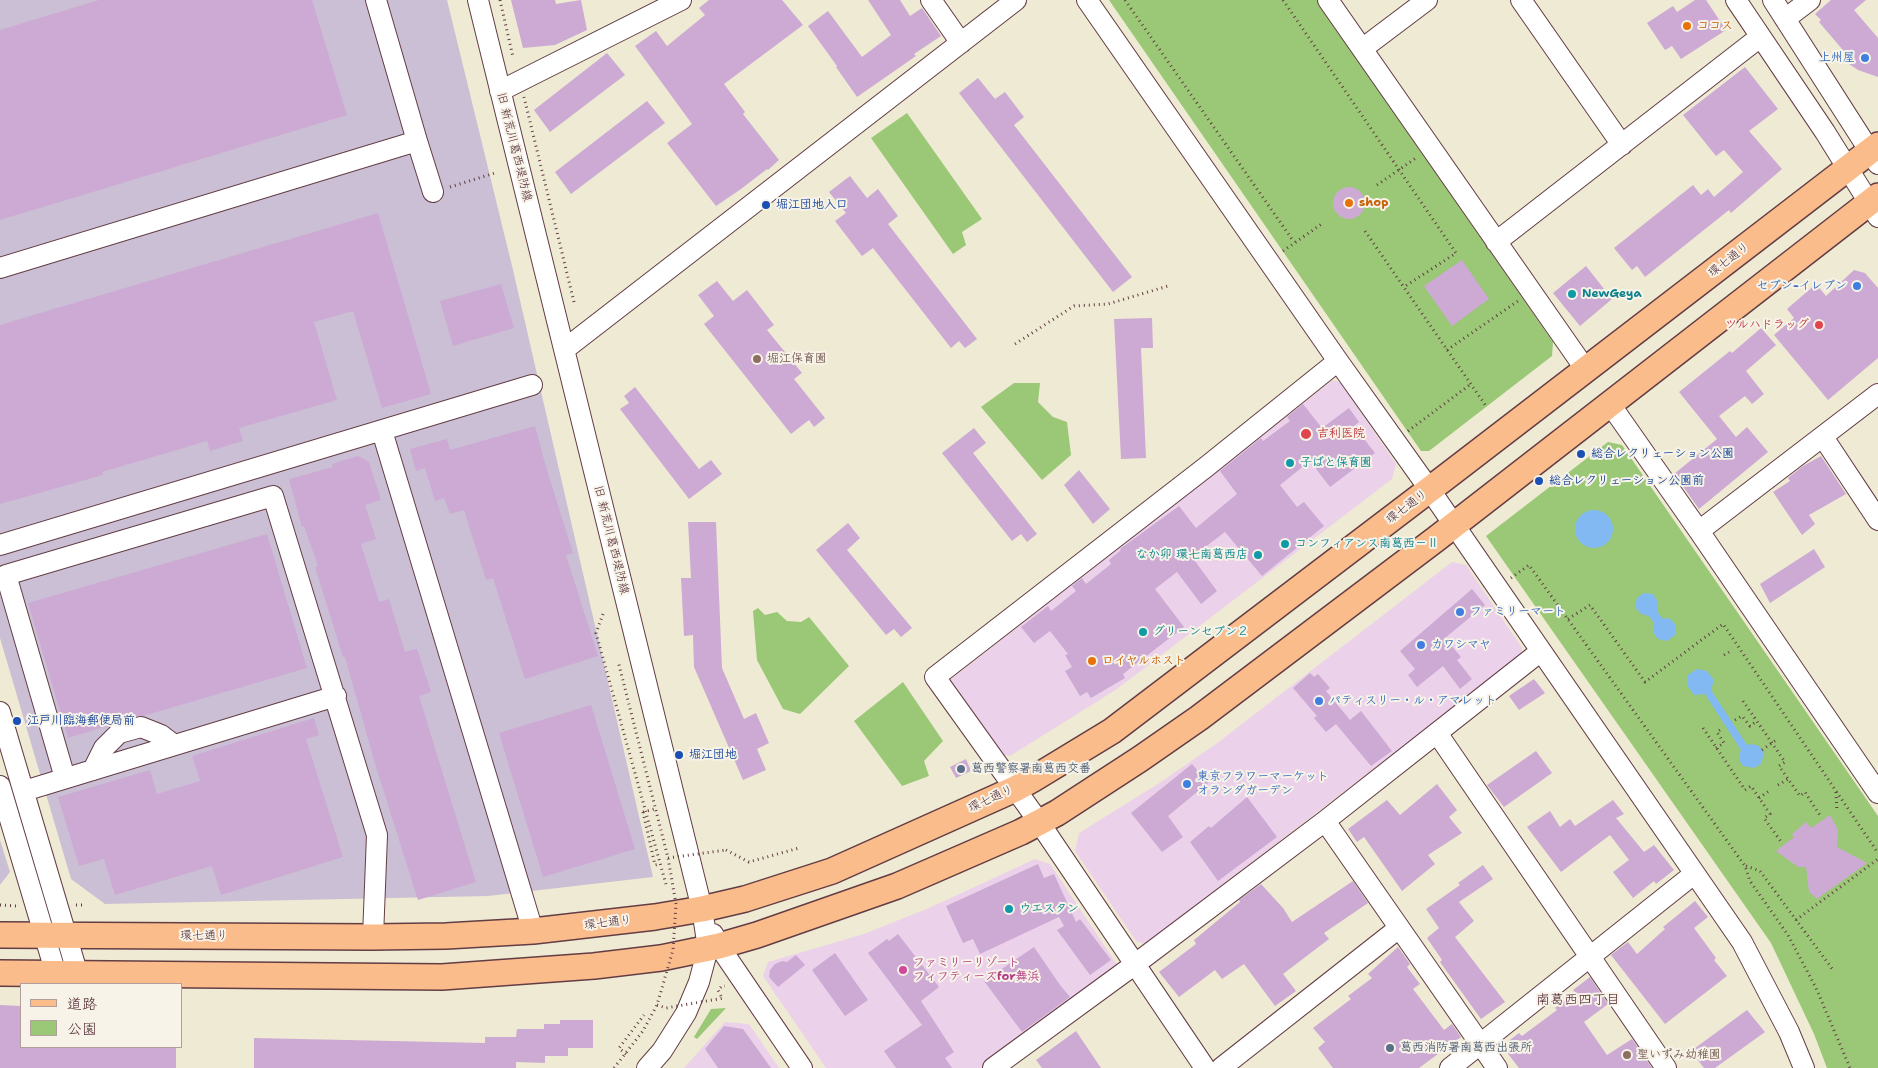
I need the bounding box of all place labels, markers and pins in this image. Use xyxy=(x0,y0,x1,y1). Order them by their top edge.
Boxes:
place label: ココス xyxy=(1697,19,1733,33)
marker: ココス xyxy=(1681,20,1693,32)
place label: 上州屋 xyxy=(1819,51,1855,65)
marker: 上州屋 xyxy=(1859,52,1871,64)
place label: shop xyxy=(1359,196,1388,210)
marker: shop xyxy=(1343,197,1355,209)
place label: 堀江団地入口 xyxy=(776,198,848,212)
marker: 堀江団地入口 xyxy=(760,199,772,211)
place label: セブン-イレブン xyxy=(1757,279,1847,293)
marker: セブン-イレブン xyxy=(1851,280,1863,292)
place label: NewGeya xyxy=(1582,287,1642,301)
marker: NewGeya xyxy=(1566,288,1578,300)
place label: ツルハドラッグ xyxy=(1725,318,1809,332)
marker: ツルハドラッグ xyxy=(1813,319,1825,331)
place label: 堀江保育園 xyxy=(767,352,827,366)
marker: 堀江保育園 xyxy=(751,353,763,365)
marker: 吉利医院 xyxy=(1299,427,1313,441)
place label: 吉利医院 xyxy=(1317,427,1365,441)
place label: 総合レクリェーション公園 xyxy=(1591,447,1734,461)
marker: 総合レクリェーション公園 xyxy=(1575,448,1587,460)
place label: 子ばと保育園 xyxy=(1300,456,1372,470)
marker: 子ばと保育園 xyxy=(1284,457,1296,469)
place label: 総合レクリェーション公園前 xyxy=(1549,474,1704,488)
marker: 総合レクリェーション公園前 xyxy=(1533,475,1545,487)
place label: コンフィアンス南葛西－Ⅱ xyxy=(1295,537,1439,551)
marker: コンフィアンス南葛西－Ⅱ xyxy=(1279,538,1291,550)
place label: なか卯 環七南葛西店 xyxy=(1136,548,1248,562)
marker: なか卯 環七南葛西店 xyxy=(1252,549,1264,561)
place label: ファミリーマート xyxy=(1470,605,1566,619)
marker: ファミリーマート xyxy=(1454,606,1466,618)
place label: グリーンセブン２ xyxy=(1153,625,1249,639)
marker: グリーンセブン２ xyxy=(1137,626,1149,638)
place label: カワシマヤ xyxy=(1431,638,1491,652)
marker: カワシマヤ xyxy=(1415,639,1427,651)
place label: ロイヤルホスト xyxy=(1102,654,1186,668)
marker: ロイヤルホスト xyxy=(1086,655,1098,667)
place label: パティスリー・ル・アマレット xyxy=(1329,694,1497,708)
marker: パティスリー・ル・アマレット xyxy=(1313,695,1325,707)
place label: 江戸川臨海郵便局前 xyxy=(27,714,135,728)
marker: 江戸川臨海郵便局前 xyxy=(11,715,23,727)
place label: 堀江団地 xyxy=(689,748,737,762)
marker: 堀江団地 xyxy=(673,749,685,761)
place label: 葛西警察署南葛西交番 xyxy=(971,762,1091,776)
marker: 葛西警察署南葛西交番 xyxy=(955,763,967,775)
place label: 東京フラワーマーケット オランダガーデン xyxy=(1197,770,1329,798)
marker: 東京フラワーマーケット オランダガーデン xyxy=(1181,778,1193,790)
place label: ウエスタン xyxy=(1019,902,1079,916)
marker: ウエスタン xyxy=(1003,903,1015,915)
place label: ファミリーリゾート フィフティーズfor舞浜 xyxy=(913,956,1040,984)
marker: ファミリーリゾート フィフティーズfor舞浜 xyxy=(897,964,909,976)
place label: 葛西消防署南葛西出張所 xyxy=(1400,1041,1532,1055)
marker: 葛西消防署南葛西出張所 xyxy=(1384,1042,1396,1054)
place label: 聖いずみ幼稚園 xyxy=(1637,1048,1721,1062)
marker: 聖いずみ幼稚園 xyxy=(1621,1049,1633,1061)

